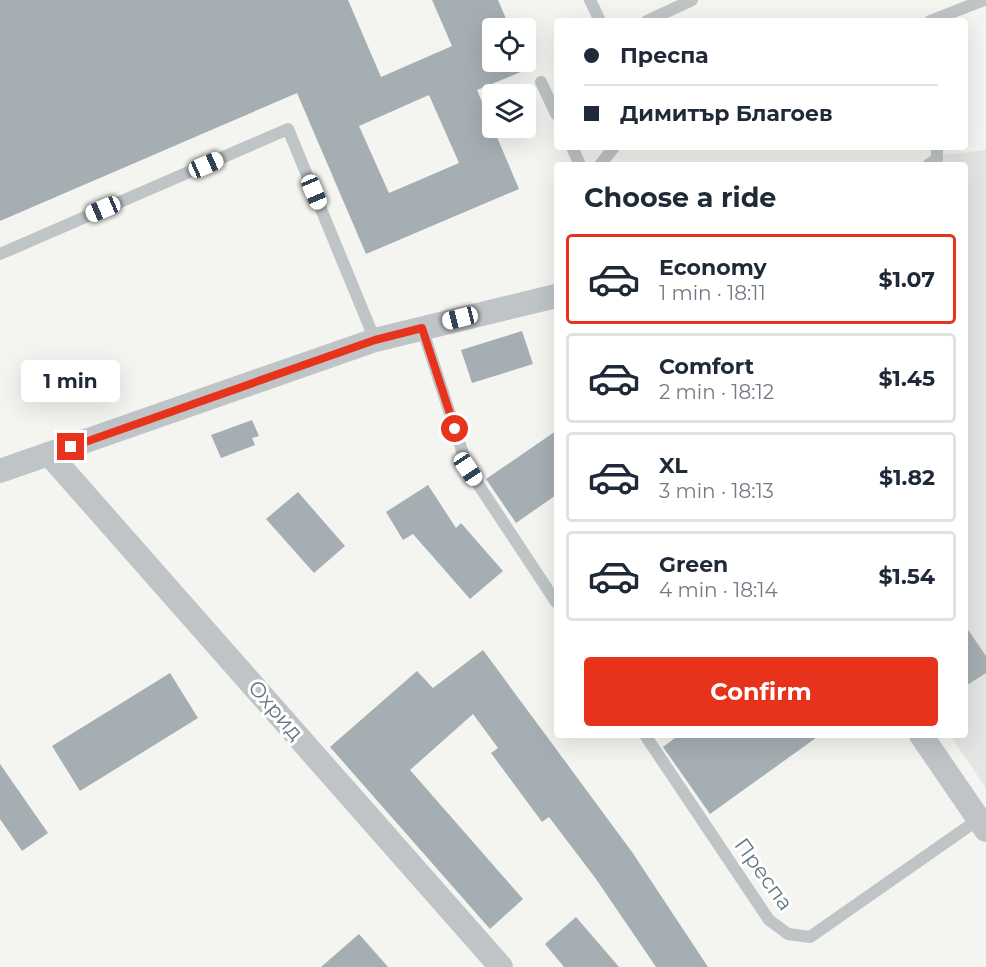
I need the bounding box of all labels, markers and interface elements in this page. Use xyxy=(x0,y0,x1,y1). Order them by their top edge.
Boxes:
map controls xyxy=(482,18,536,138)
button: locate xyxy=(482,18,536,72)
text: Преспа xyxy=(620,42,709,69)
button: layers xyxy=(482,84,536,138)
text: Димитър Благоев xyxy=(620,100,833,127)
car xyxy=(186,149,226,181)
car xyxy=(299,172,329,212)
text: Choose a ride xyxy=(584,181,776,214)
car xyxy=(83,194,123,224)
icon: car xyxy=(587,252,641,306)
text: Economy xyxy=(659,254,767,281)
text: $1.07 xyxy=(879,266,935,293)
text: 1 min · 18:11 xyxy=(659,281,766,305)
car xyxy=(440,305,480,331)
icon: car xyxy=(587,351,641,405)
text: Comfort xyxy=(659,353,754,380)
callout: 1 min xyxy=(22,360,121,402)
text: $1.45 xyxy=(879,365,935,392)
text: 1 min xyxy=(43,369,98,393)
text: 2 min · 18:12 xyxy=(659,380,774,404)
route start xyxy=(441,415,468,442)
route end xyxy=(57,433,84,460)
car xyxy=(450,449,486,489)
icon: car xyxy=(587,450,641,504)
text: XL xyxy=(659,452,688,479)
text: $1.82 xyxy=(879,464,935,491)
text: 3 min · 18:13 xyxy=(659,479,774,503)
icon: car xyxy=(587,549,641,603)
text: Green xyxy=(659,551,728,578)
text: $1.54 xyxy=(879,563,935,590)
text: 4 min · 18:14 xyxy=(659,578,778,602)
button: Confirm xyxy=(584,657,938,726)
street label: Охрид xyxy=(243,675,309,745)
street label: Преспа xyxy=(730,833,798,915)

